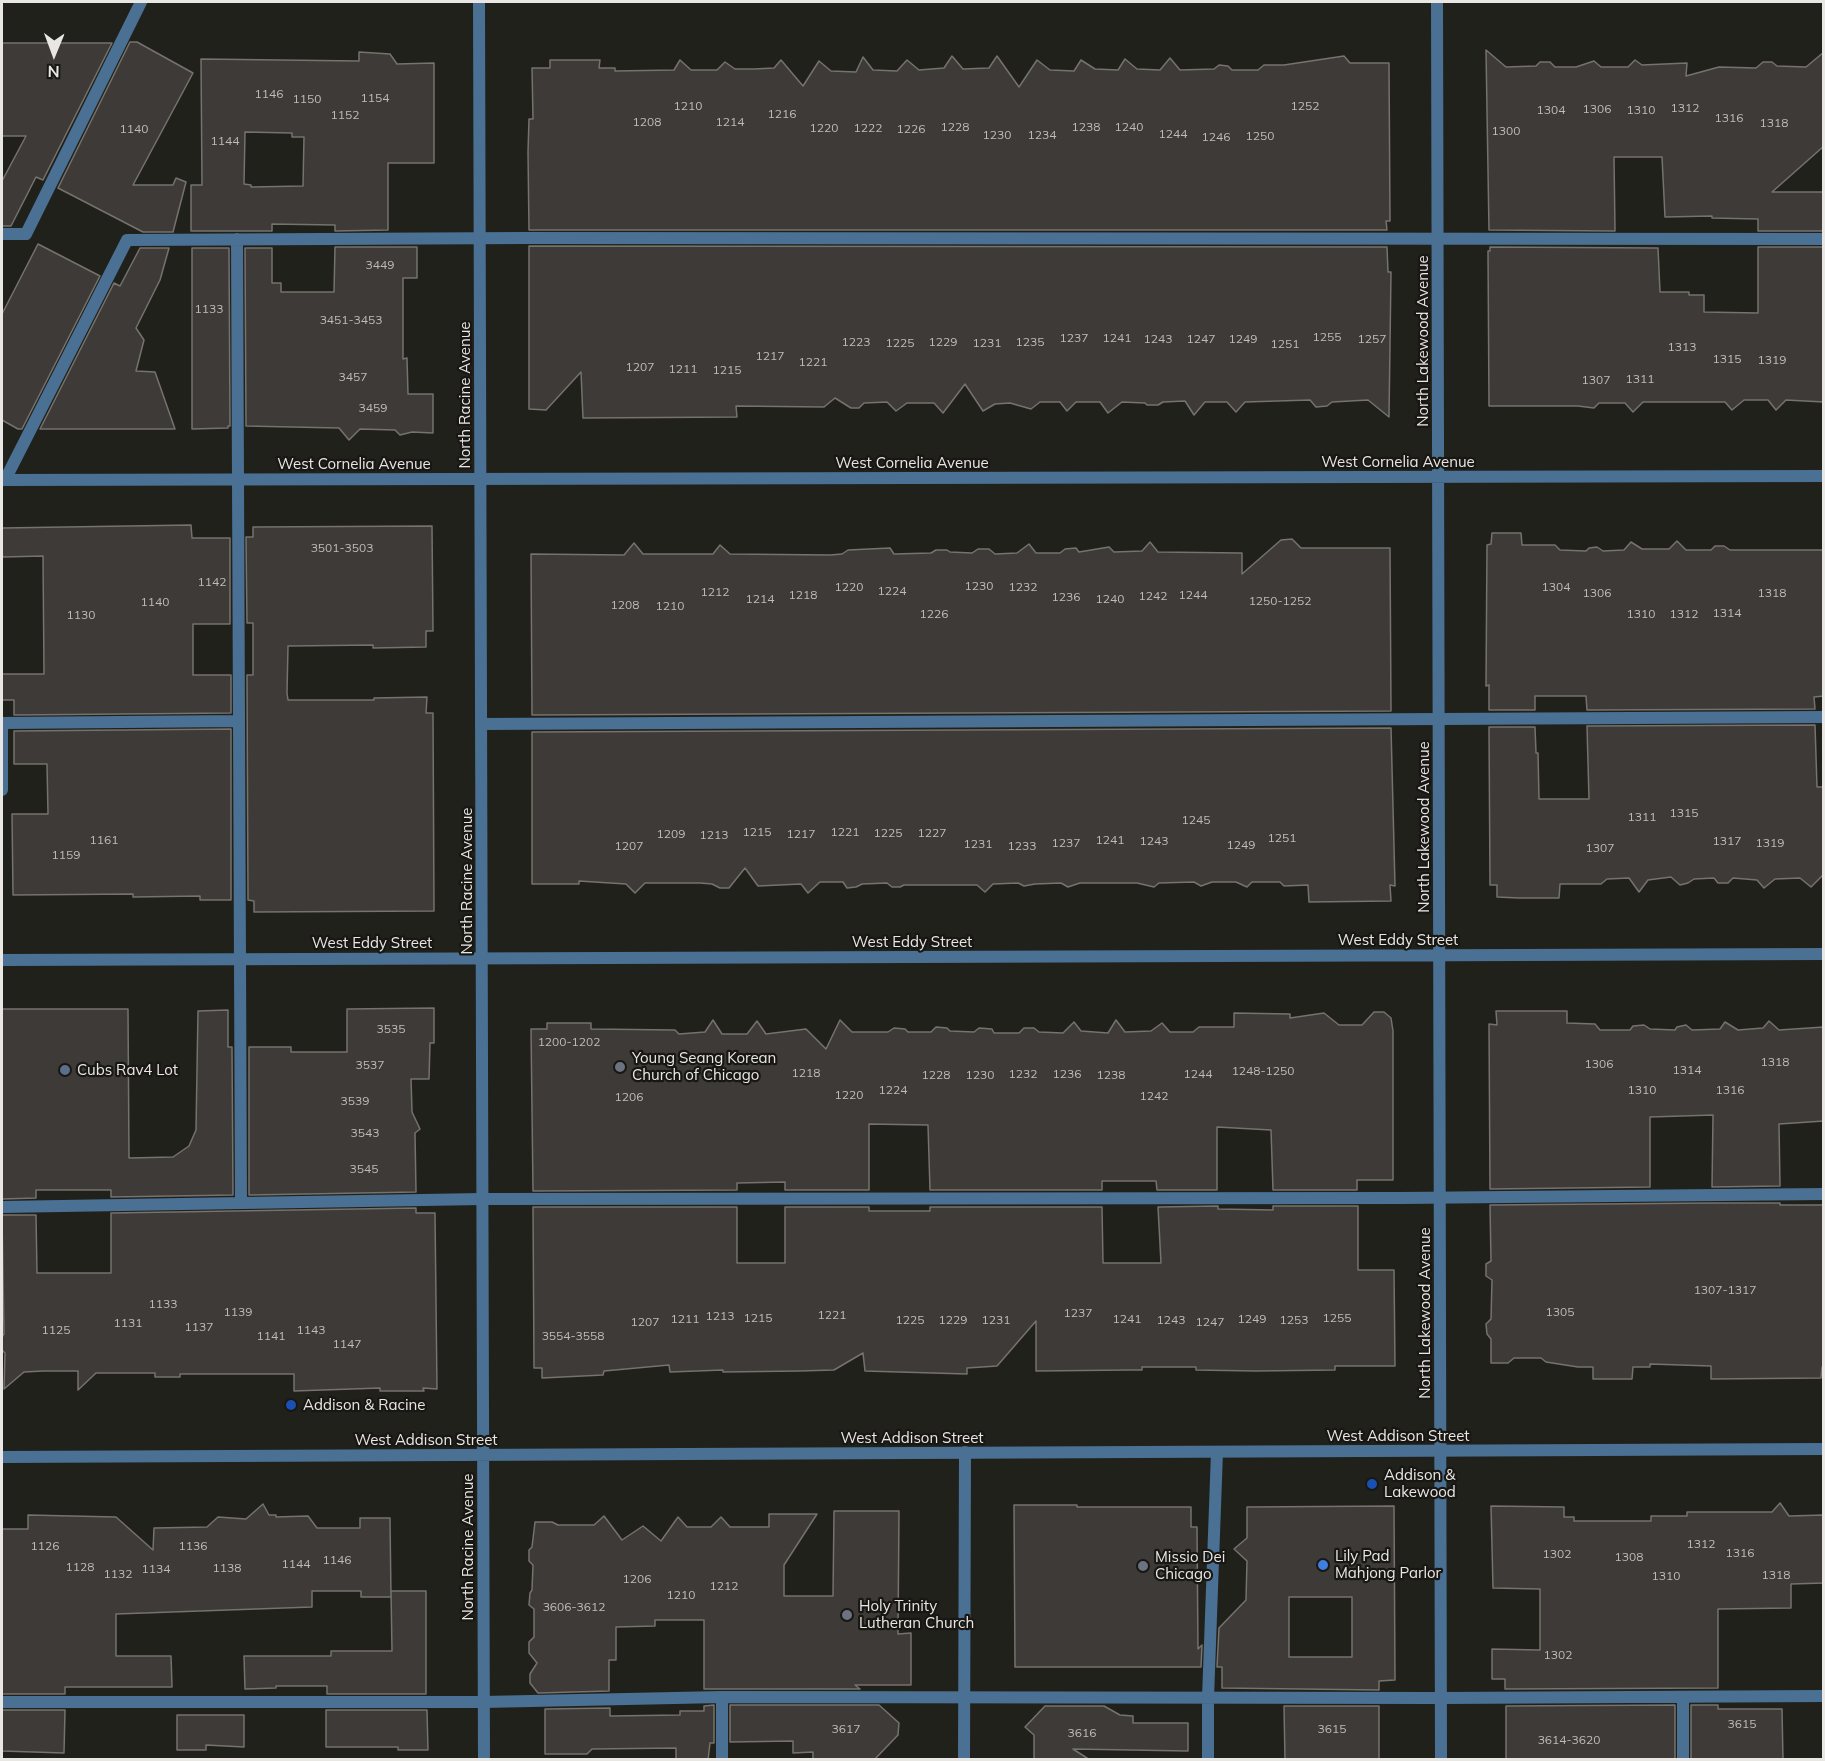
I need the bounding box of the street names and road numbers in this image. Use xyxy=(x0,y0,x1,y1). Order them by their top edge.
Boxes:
street label: North Lakewood Avenue xyxy=(1414,255,1432,427)
street label: North Racine Avenue xyxy=(456,321,474,469)
street label: West Cornelia Avenue xyxy=(1321,453,1475,471)
street label: West Cornelia Avenue xyxy=(835,454,989,472)
street label: West Cornelia Avenue xyxy=(277,455,431,473)
street label: North Lakewood Avenue xyxy=(1415,741,1433,913)
street label: North Racine Avenue xyxy=(458,807,476,955)
street label: West Eddy Street xyxy=(1338,931,1458,949)
street label: West Eddy Street xyxy=(852,933,972,951)
street label: West Eddy Street xyxy=(312,934,432,952)
street label: North Lakewood Avenue xyxy=(1416,1227,1434,1399)
street label: West Addison Street xyxy=(1326,1427,1470,1445)
street label: West Addison Street xyxy=(840,1429,984,1447)
street label: West Addison Street xyxy=(354,1431,498,1449)
street label: North Racine Avenue xyxy=(459,1473,477,1621)

